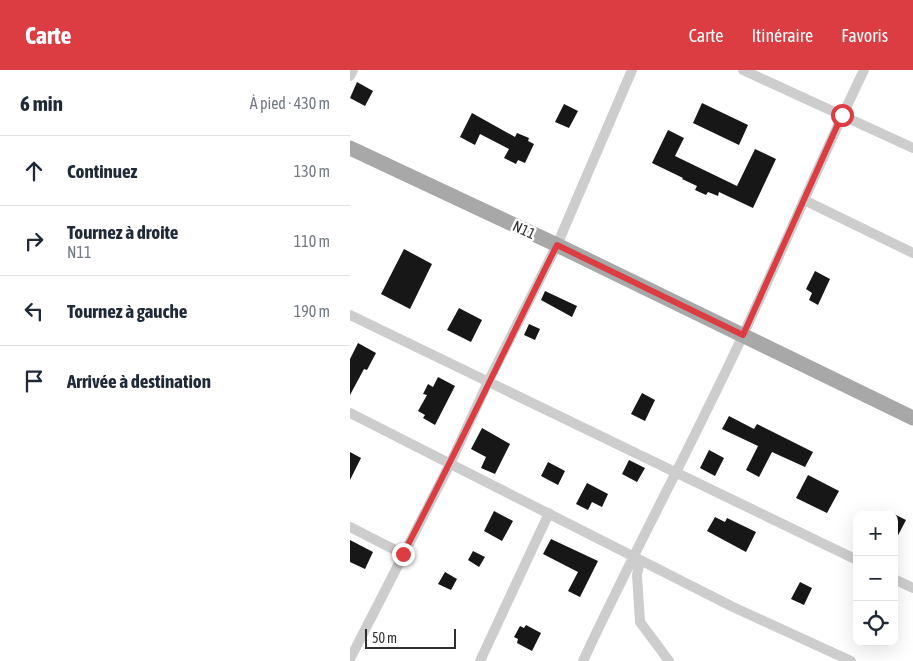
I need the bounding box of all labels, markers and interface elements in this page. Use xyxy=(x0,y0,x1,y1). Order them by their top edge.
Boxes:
text: Carte xyxy=(25,22,71,49)
text: Carte xyxy=(689,25,723,46)
text: Itinéraire xyxy=(751,25,813,46)
text: Favoris xyxy=(841,25,888,46)
text: 6 min xyxy=(20,91,63,115)
text: À pied · 430 m xyxy=(250,94,330,112)
route start xyxy=(831,104,854,127)
icon: ahead xyxy=(20,157,48,185)
text: Continuez xyxy=(67,160,137,182)
text: 130 m xyxy=(294,162,330,180)
street label: N11 xyxy=(510,217,538,242)
text: Tournez à droite xyxy=(67,221,178,243)
icon: right xyxy=(20,227,48,255)
text: 110 m xyxy=(294,232,330,250)
text: N11 xyxy=(67,243,91,261)
icon: left xyxy=(20,297,48,325)
text: Tournez à gauche xyxy=(67,300,187,322)
text: 190 m xyxy=(294,302,330,320)
icon: arrive xyxy=(20,367,48,395)
text: Arrivée à destination xyxy=(67,370,211,392)
map controls xyxy=(853,511,898,646)
button: + xyxy=(853,511,898,556)
route end xyxy=(392,543,415,566)
button: − xyxy=(853,556,898,601)
button: locate xyxy=(853,601,898,646)
scale bar xyxy=(365,626,456,649)
text: 50 m xyxy=(372,630,397,646)

